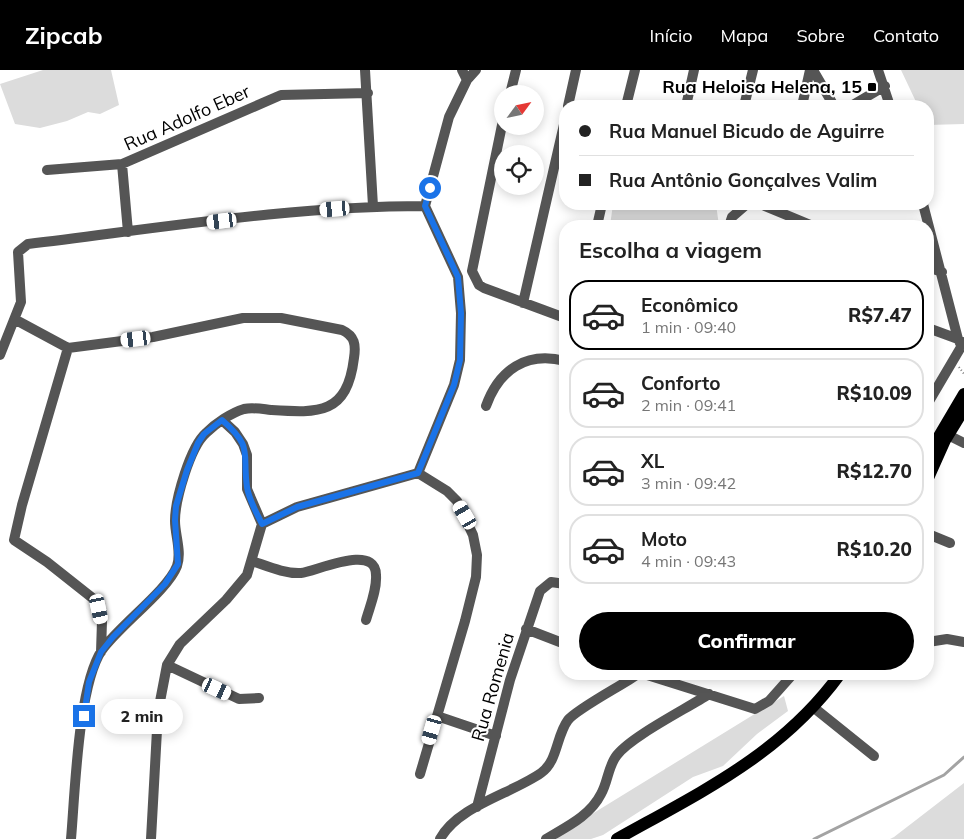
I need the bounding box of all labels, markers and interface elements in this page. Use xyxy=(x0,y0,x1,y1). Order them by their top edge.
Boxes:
text: Zipcab xyxy=(25,20,103,50)
text: Início xyxy=(650,24,693,47)
text: Mapa xyxy=(721,24,768,47)
text: Sobre xyxy=(796,24,845,47)
text: Contato xyxy=(873,24,939,47)
place label: Rua Heloisa Helena, 15 xyxy=(662,75,862,98)
street label: Rua Adolfo Eber xyxy=(120,79,254,156)
marker: Rua Heloisa Helena, 15 xyxy=(866,81,878,93)
north arrow xyxy=(494,85,544,135)
map controls xyxy=(494,85,544,195)
text: Rua Manuel Bicudo de Aguirre xyxy=(609,119,884,143)
button: locate xyxy=(494,145,544,195)
text: Rua Antônio Gonçalves Valim xyxy=(609,168,877,192)
route start xyxy=(419,177,441,199)
car xyxy=(319,200,350,218)
car xyxy=(206,212,237,230)
text: Escolha a viagem xyxy=(579,236,762,264)
icon: car xyxy=(581,293,626,338)
text: Econômico xyxy=(641,293,738,317)
text: R$7.47 xyxy=(848,303,912,327)
text: 1 min · 09:40 xyxy=(641,317,736,337)
car xyxy=(120,330,151,348)
icon: car xyxy=(581,371,626,416)
text: Conforto xyxy=(641,371,720,395)
text: R$10.09 xyxy=(837,381,912,405)
text: 2 min · 09:41 xyxy=(641,395,736,415)
icon: car xyxy=(581,449,626,494)
text: XL xyxy=(641,449,664,473)
text: R$12.70 xyxy=(837,459,912,483)
text: 3 min · 09:42 xyxy=(641,473,736,493)
car xyxy=(451,498,478,532)
icon: car xyxy=(581,527,626,572)
text: Moto xyxy=(641,527,687,551)
text: R$10.20 xyxy=(837,537,912,561)
text: 4 min · 09:43 xyxy=(641,551,736,571)
car xyxy=(88,593,109,625)
button: Confirmar xyxy=(579,612,914,670)
street label: Rua Romenia xyxy=(466,630,519,744)
car xyxy=(200,676,233,702)
callout: 2 min xyxy=(102,698,184,734)
route end xyxy=(73,705,95,727)
text: 2 min xyxy=(121,706,163,726)
car xyxy=(420,714,443,746)

